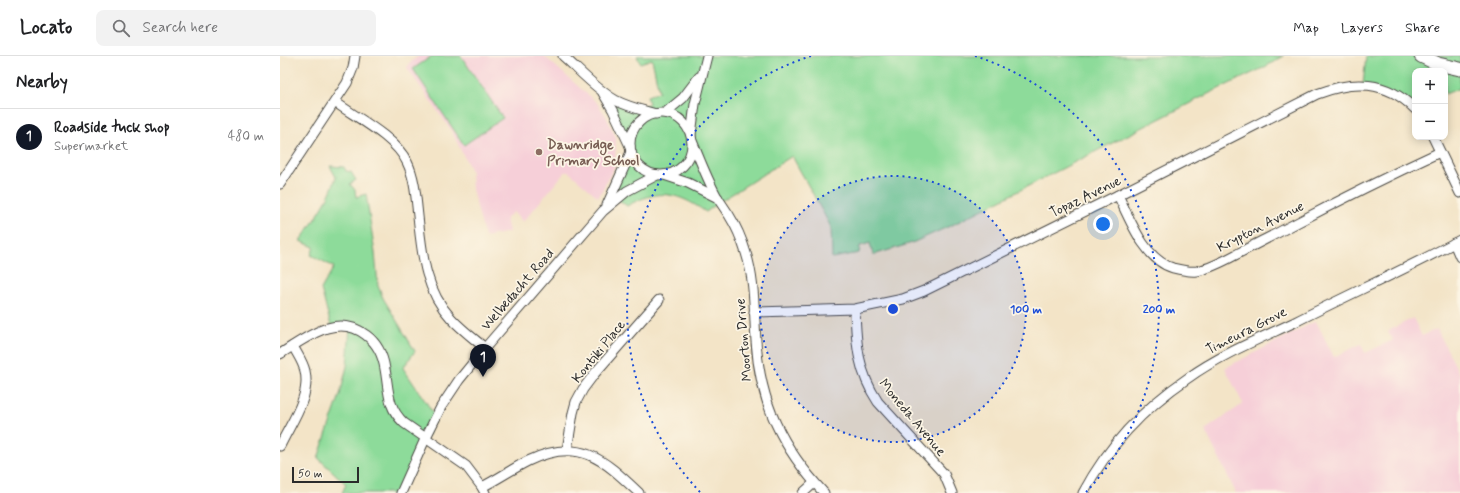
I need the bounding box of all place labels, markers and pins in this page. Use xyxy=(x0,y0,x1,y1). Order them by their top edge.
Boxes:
place label: Dawnridge Primary School xyxy=(547,136,640,170)
marker: Dawnridge Primary School xyxy=(534,147,544,157)
centre of rings xyxy=(886,302,900,316)
pin: 1 xyxy=(470,344,496,377)

